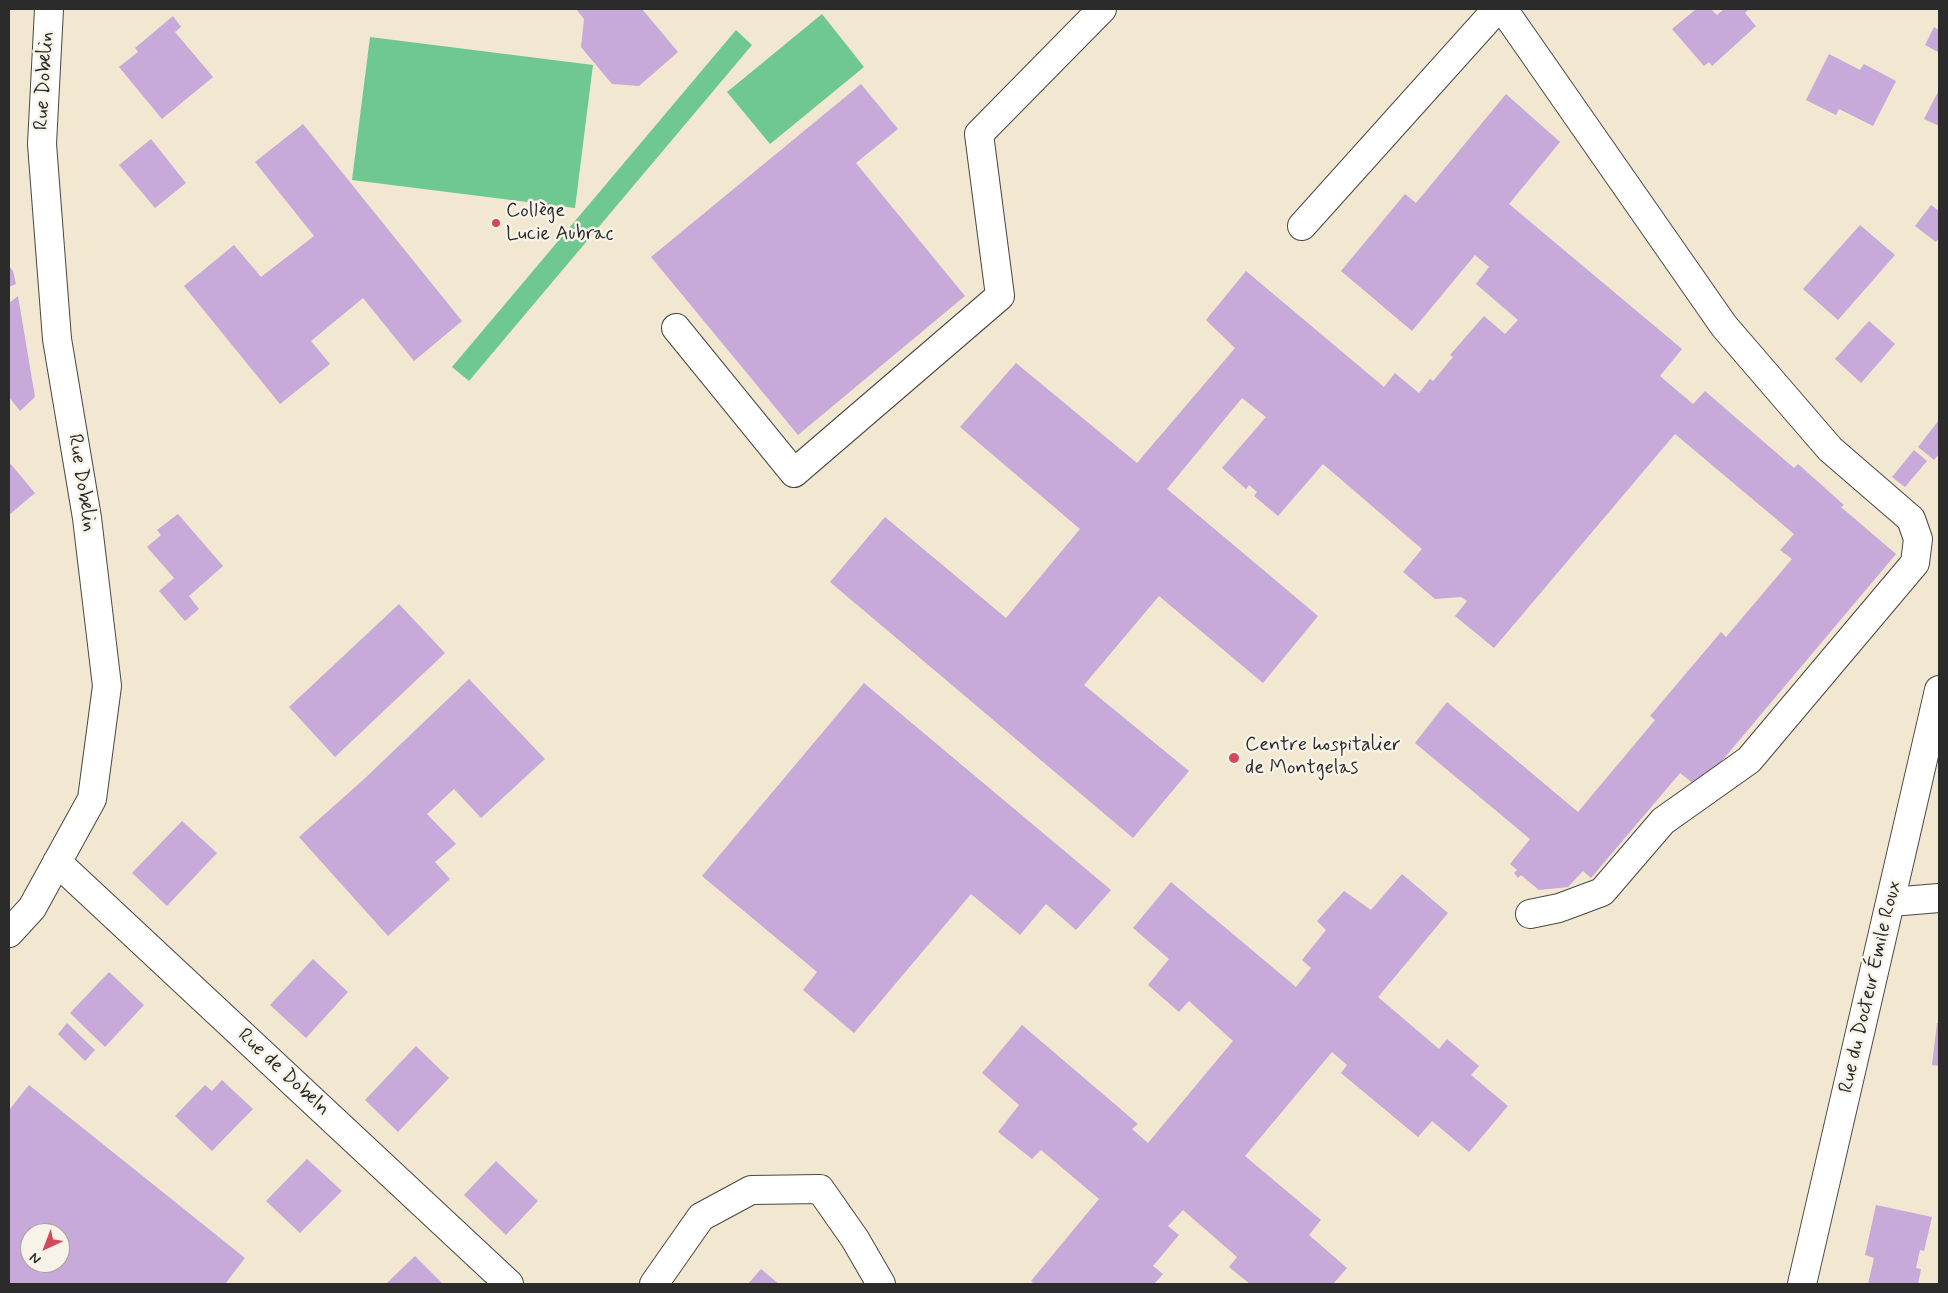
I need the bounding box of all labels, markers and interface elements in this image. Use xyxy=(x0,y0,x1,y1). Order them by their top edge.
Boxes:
street label: Rue Dobelin xyxy=(30,31,60,131)
place label: Collège Lucie Aubrac xyxy=(506,200,613,247)
marker: Collège Lucie Aubrac xyxy=(490,217,502,229)
street label: Rue Dobelin xyxy=(61,432,101,534)
place label: Centre hospitalier de Montgelas xyxy=(1245,734,1401,781)
marker: Centre hospitalier de Montgelas xyxy=(1227,751,1241,765)
street label: Rue du Docteur Émile Roux xyxy=(1835,879,1907,1095)
street label: Rue de Dobeln xyxy=(232,1024,334,1122)
north arrow xyxy=(20,1223,70,1273)
text: N xyxy=(26,1248,45,1268)

